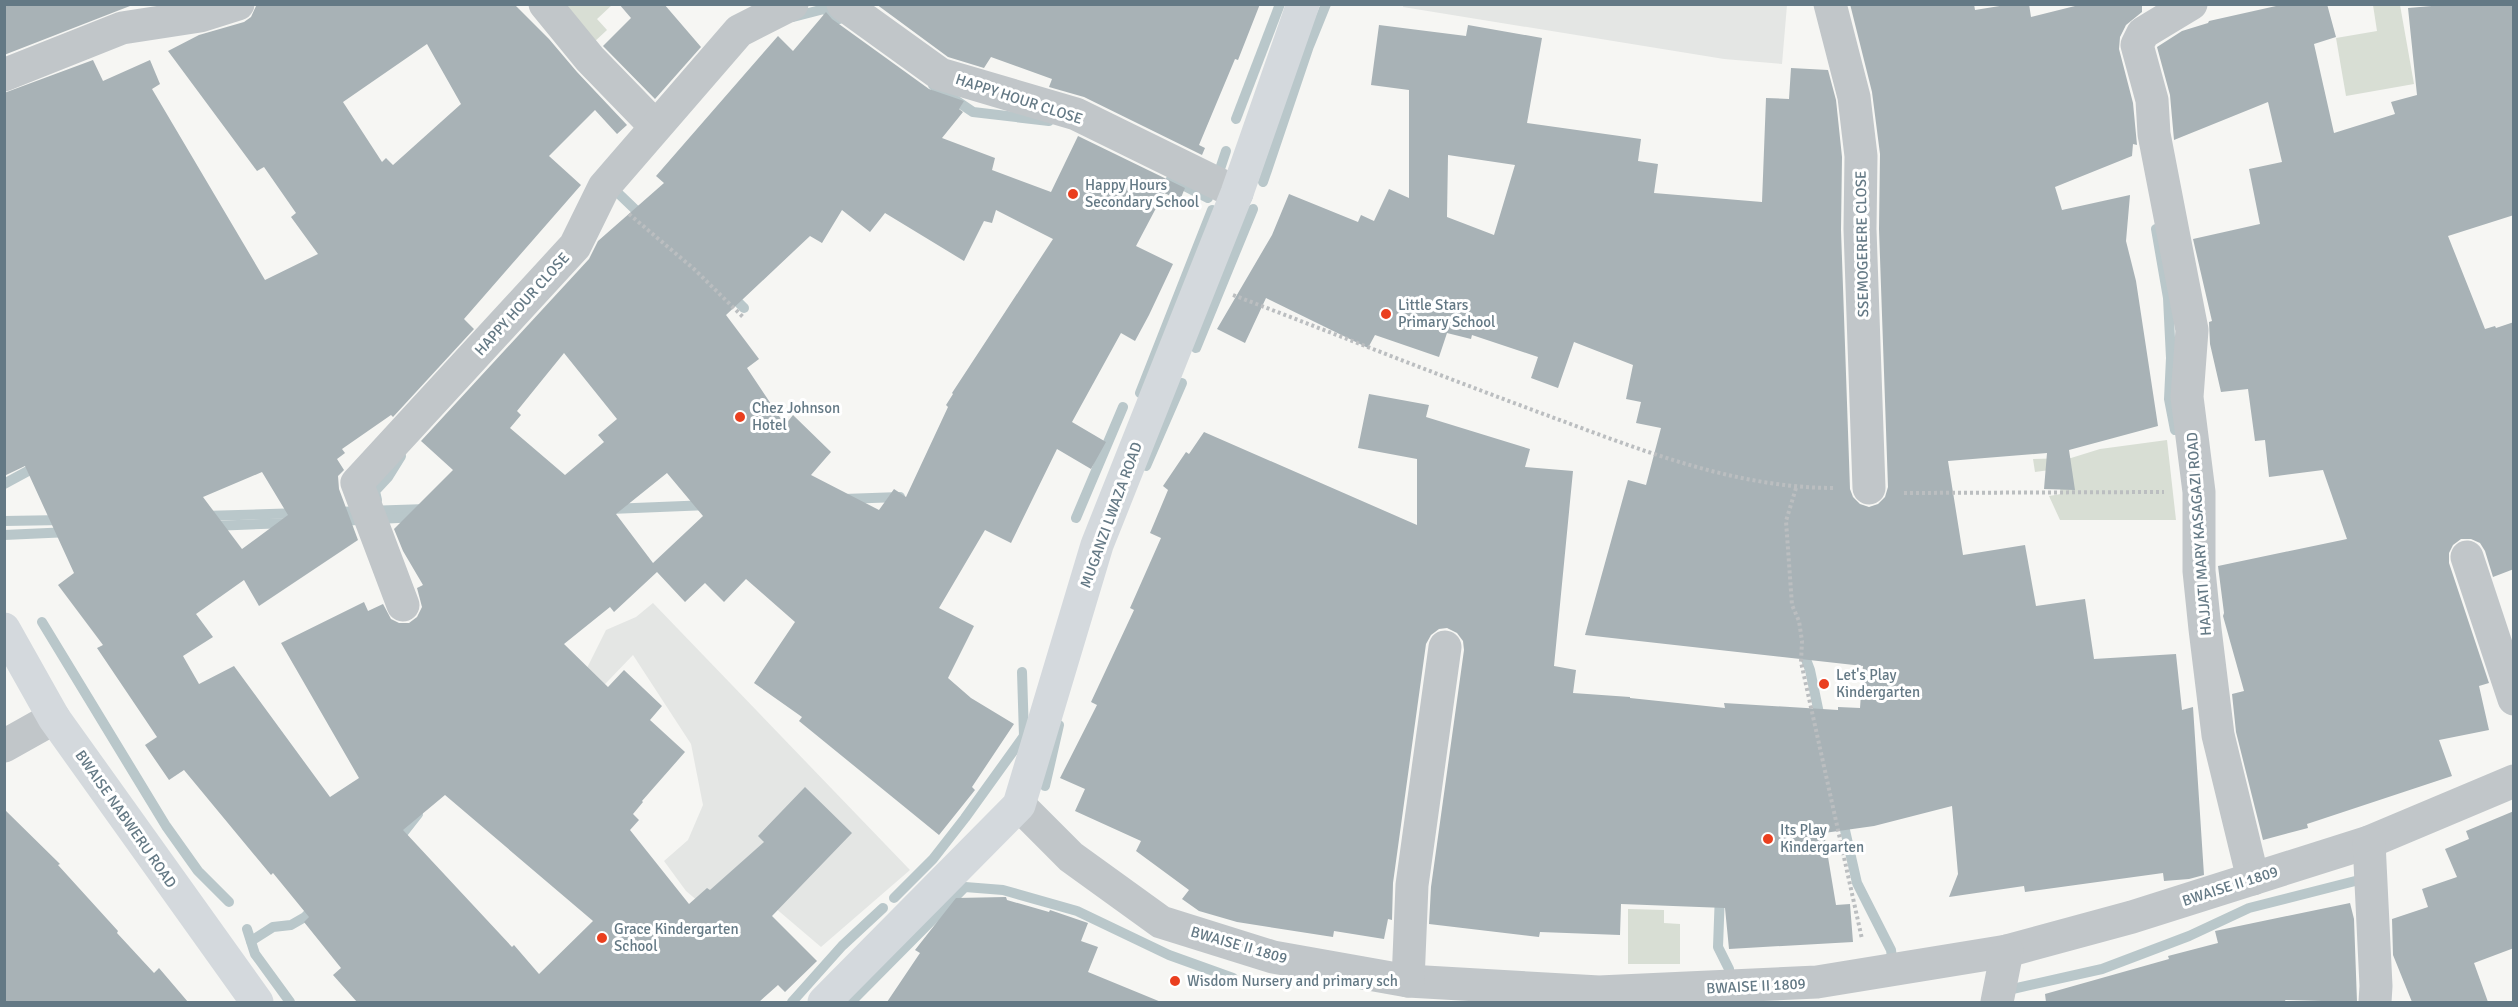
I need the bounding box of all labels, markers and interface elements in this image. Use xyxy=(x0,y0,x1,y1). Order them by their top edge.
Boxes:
street label: HAPPY HOUR CLOSE xyxy=(953,70,1085,128)
street label: SSEMOGERERE CLOSE xyxy=(1852,170,1872,318)
place label: Happy Hours Secondary School xyxy=(1085,176,1199,211)
marker: Happy Hours Secondary School xyxy=(1066,187,1080,201)
street label: HAPPY HOUR CLOSE xyxy=(471,249,573,359)
place label: Little Stars Primary School xyxy=(1398,296,1495,331)
marker: Little Stars Primary School xyxy=(1379,307,1393,321)
place label: Chez Johnson Hotel xyxy=(752,399,840,434)
marker: Chez Johnson Hotel xyxy=(733,410,747,424)
street label: HAJJATI MARY KASAGAZI ROAD xyxy=(2183,431,2215,637)
street label: MUGANZI LWAZA ROAD xyxy=(1076,440,1146,590)
place label: Let's Play Kindergarten xyxy=(1836,666,1920,701)
marker: Let's Play Kindergarten xyxy=(1817,677,1831,691)
street label: BWAISE NABWERU ROAD xyxy=(72,747,180,891)
place label: Its Play Kindergarten xyxy=(1780,821,1864,856)
marker: Its Play Kindergarten xyxy=(1761,832,1775,846)
street label: BWAISE II 1809 xyxy=(2180,862,2280,910)
place label: Grace Kindergarten School xyxy=(614,920,739,955)
street label: BWAISE II 1809 xyxy=(1189,923,1289,967)
marker: Grace Kindergarten School xyxy=(595,931,609,945)
place label: Wisdom Nursery and primary sch xyxy=(1187,972,1398,990)
marker: Wisdom Nursery and primary sch xyxy=(1168,974,1182,988)
street label: BWAISE II 1809 xyxy=(1706,974,1806,998)

